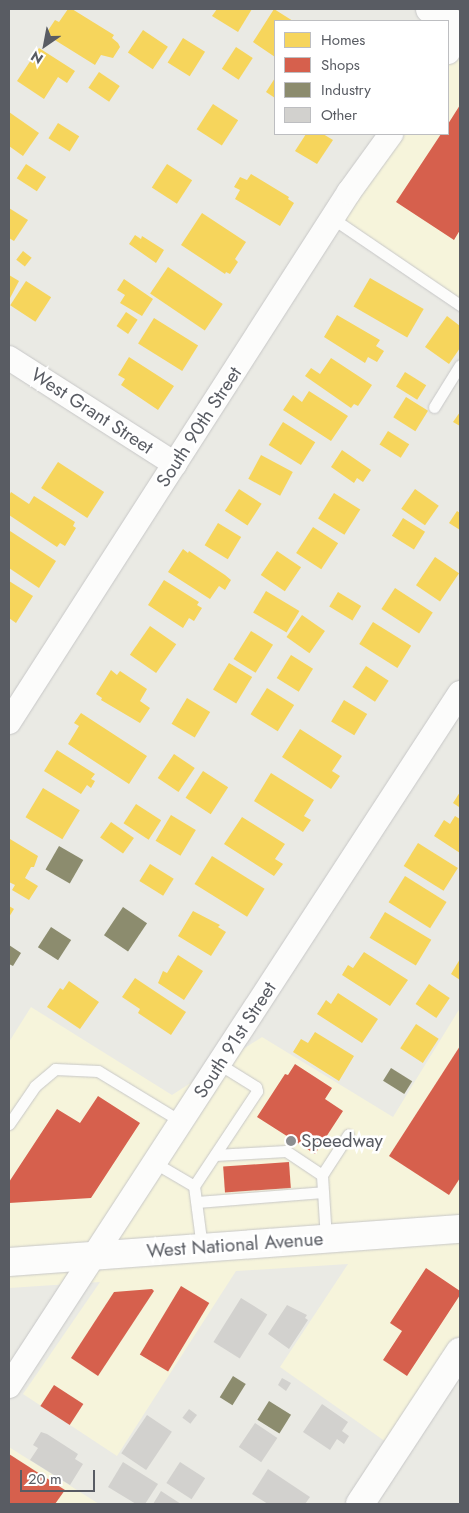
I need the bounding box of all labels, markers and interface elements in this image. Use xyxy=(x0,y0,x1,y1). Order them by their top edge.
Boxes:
north arrow xyxy=(20,20,70,70)
legend xyxy=(274,20,449,135)
text: Homes xyxy=(321,29,365,51)
text: N xyxy=(27,46,47,69)
text: Shops xyxy=(321,54,360,76)
text: Industry xyxy=(321,79,371,101)
text: Other xyxy=(321,104,357,126)
street label: West Grant Street xyxy=(27,363,157,459)
street label: South 90th Street xyxy=(152,363,246,491)
street label: South 91st Street xyxy=(189,978,281,1102)
place label: Speedway xyxy=(301,1130,383,1152)
marker: Speedway xyxy=(285,1135,297,1147)
street label: West National Avenue xyxy=(146,1227,324,1263)
scale bar xyxy=(22,1460,98,1492)
text: 20 m xyxy=(28,1468,62,1490)

